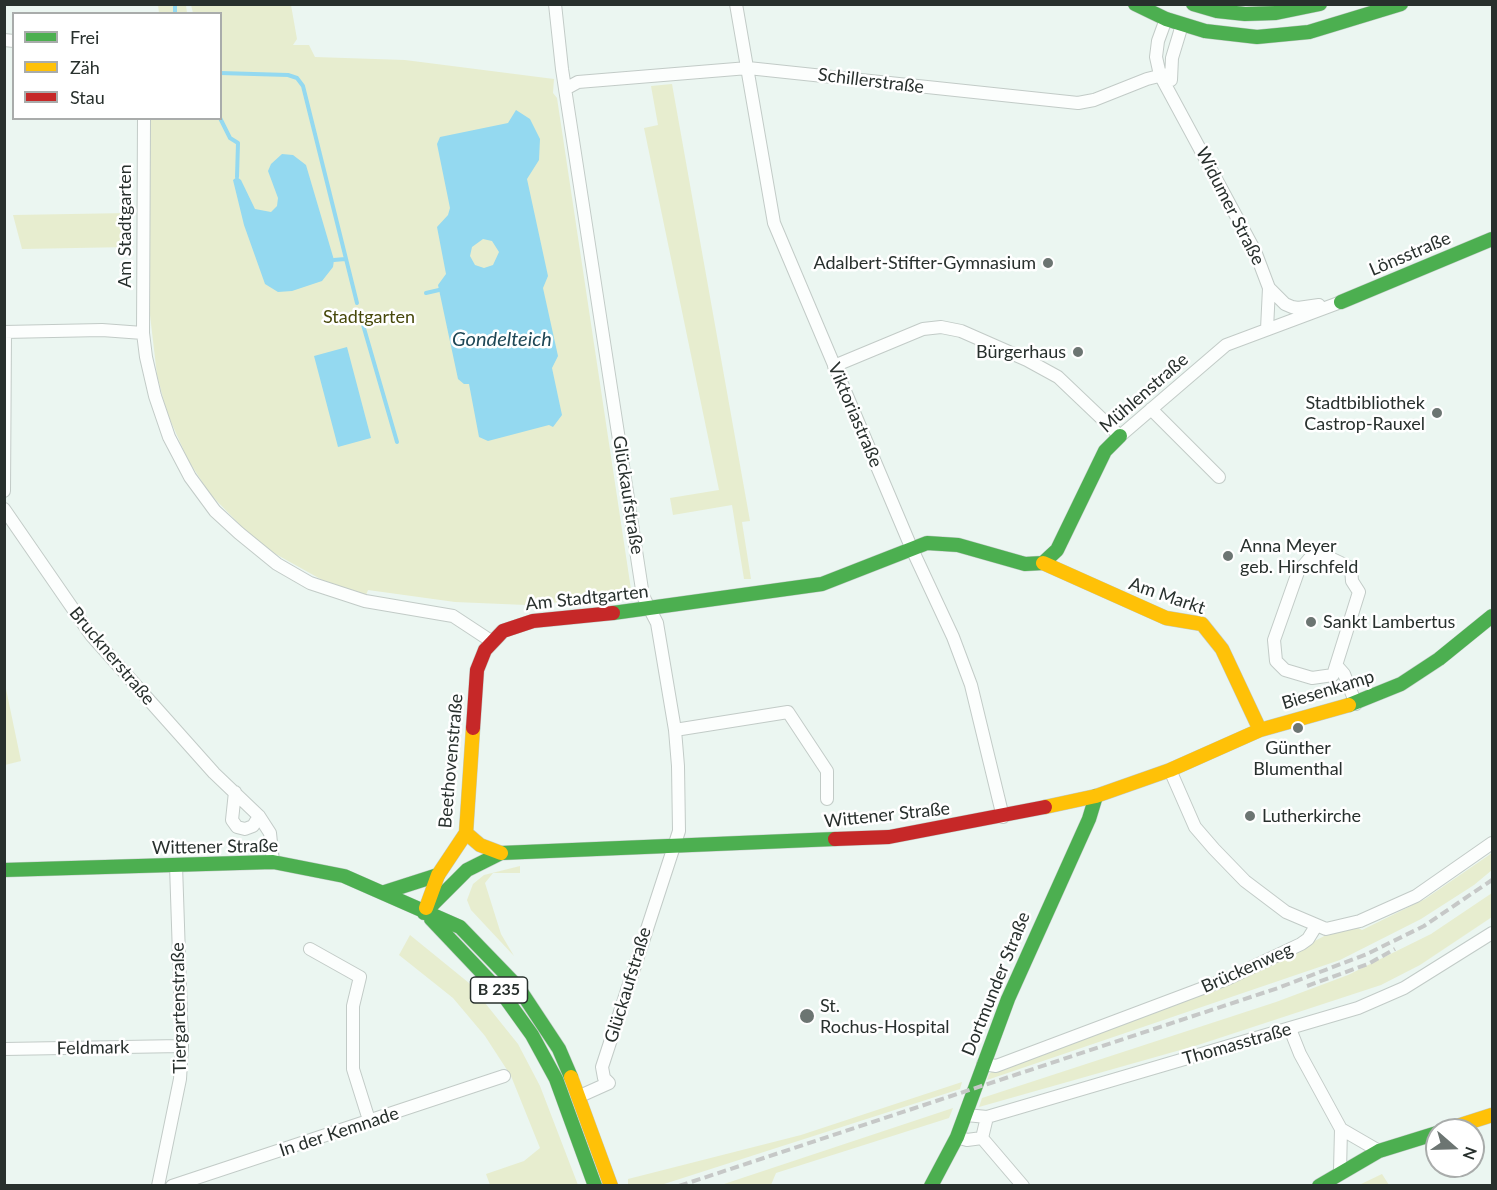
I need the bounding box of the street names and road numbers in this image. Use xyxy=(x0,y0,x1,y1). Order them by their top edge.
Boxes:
street label: Schillerstraße xyxy=(817,64,925,98)
street label: Widumer Straße xyxy=(1191,143,1269,269)
street label: Am Stadtgarten xyxy=(114,164,136,288)
street label: Lönsstraße xyxy=(1366,227,1454,281)
street label: Mühlenstraße xyxy=(1095,349,1193,437)
street label: Viktoriastraße xyxy=(823,359,887,471)
street label: Glückaufstraße xyxy=(608,434,648,556)
street label: Am Markt xyxy=(1126,573,1208,619)
street label: Am Stadtgarten xyxy=(524,581,650,615)
street label: Brucknerstraße xyxy=(65,603,159,709)
street label: Biesenkamp xyxy=(1279,666,1377,714)
street label: Beethovenstraße xyxy=(434,693,468,829)
street label: Wittener Straße xyxy=(823,798,951,832)
street label: Wittener Straße xyxy=(152,835,278,859)
street label: Dortmunder Straße xyxy=(957,909,1035,1059)
street label: Glückaufstraße xyxy=(600,925,656,1045)
street label: Brückenweg xyxy=(1198,938,1296,998)
street label: Tiergartenstraße xyxy=(167,942,191,1074)
road number: B 235 xyxy=(470,977,528,1003)
street label: Thomasstraße xyxy=(1180,1018,1294,1070)
street label: Feldmark xyxy=(56,1037,130,1059)
street label: In der Kemnade xyxy=(276,1103,402,1161)

